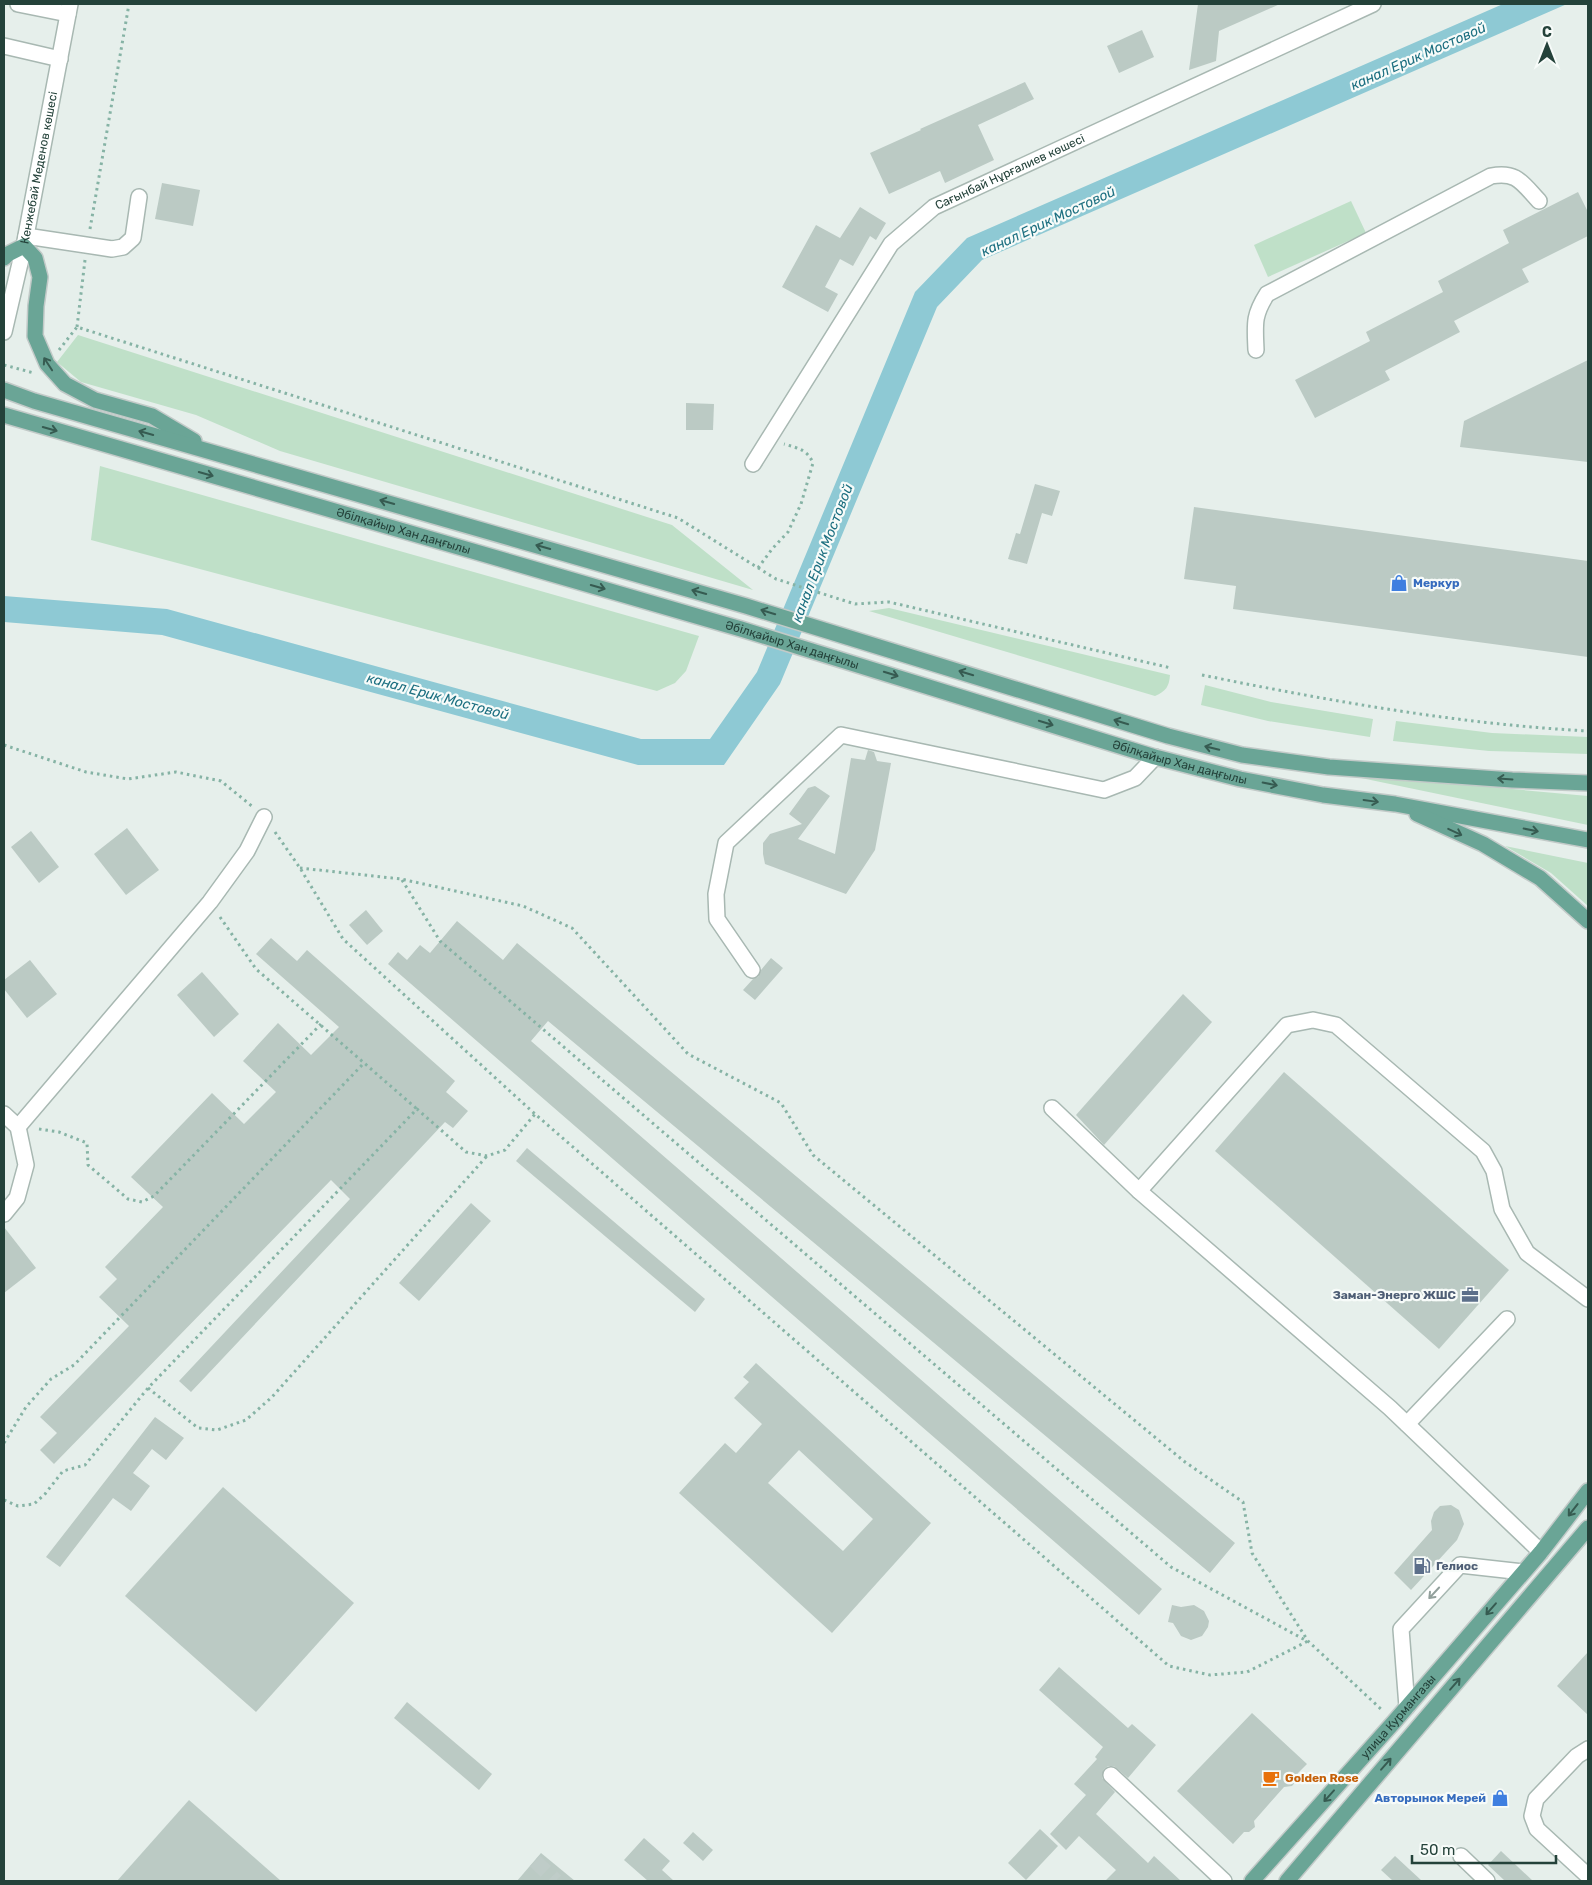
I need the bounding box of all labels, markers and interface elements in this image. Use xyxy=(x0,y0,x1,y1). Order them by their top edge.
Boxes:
water label: канал Ерик Мостовой xyxy=(1348,19,1489,94)
north arrow xyxy=(1522,20,1572,70)
text: С xyxy=(1542,24,1552,41)
street label: Кенжебай Меденов көшесі xyxy=(18,90,60,245)
street label: Сағынбай Нұрғалиев көшесі xyxy=(933,131,1087,213)
water label: канал Ерик Мостовой xyxy=(978,183,1119,260)
one-way arrow xyxy=(43,357,54,371)
one-way arrow xyxy=(42,425,58,435)
one-way arrow xyxy=(139,428,155,437)
one-way arrow xyxy=(198,470,214,480)
water label: канал Ерик Мостовой xyxy=(788,481,857,625)
one-way arrow xyxy=(379,497,395,506)
street label: Әбілқайыр Хан даңғылы xyxy=(335,505,472,557)
one-way arrow xyxy=(535,542,551,551)
shop icon: Меркур xyxy=(1389,573,1409,593)
place label: Меркур xyxy=(1413,576,1460,590)
one-way arrow xyxy=(590,583,606,593)
one-way arrow xyxy=(691,587,707,596)
one-way arrow xyxy=(760,607,776,617)
street label: Әбілқайыр Хан даңғылы xyxy=(724,618,861,672)
one-way arrow xyxy=(959,668,975,678)
water label: канал Ерик Мостовой xyxy=(365,669,511,724)
one-way arrow xyxy=(883,670,899,680)
one-way arrow xyxy=(1114,716,1130,726)
one-way arrow xyxy=(1038,719,1054,728)
street label: Әбілқайыр Хан даңғылы xyxy=(1111,737,1248,787)
one-way arrow xyxy=(1205,742,1221,752)
one-way arrow xyxy=(1497,775,1513,784)
one-way arrow xyxy=(1262,780,1278,790)
one-way arrow xyxy=(1363,796,1379,806)
one-way arrow xyxy=(1523,825,1539,835)
one-way arrow xyxy=(1447,828,1462,837)
office icon: Заман-Энерго ЖШС xyxy=(1460,1285,1480,1305)
place label: Заман-Энерго ЖШС xyxy=(1333,1288,1457,1302)
one-way arrow xyxy=(1568,1504,1579,1517)
fuel station icon: Гелиос xyxy=(1412,1556,1432,1576)
place label: Гелиос xyxy=(1436,1559,1478,1573)
one-way arrow xyxy=(1429,1586,1440,1599)
one-way arrow xyxy=(1486,1602,1497,1615)
street label: улица Курмангазы xyxy=(1358,1672,1439,1761)
one-way arrow xyxy=(1449,1678,1460,1691)
one-way arrow xyxy=(1381,1757,1392,1770)
cafe icon: Golden Rose xyxy=(1261,1768,1281,1788)
place label: Golden Rose xyxy=(1285,1771,1359,1785)
shop icon: Авторынок Мерей xyxy=(1490,1788,1510,1808)
one-way arrow xyxy=(1323,1790,1335,1803)
place label: Авторынок Мерей xyxy=(1375,1791,1486,1805)
scale bar xyxy=(1412,1832,1556,1864)
text: 50 m xyxy=(1420,1841,1455,1859)

